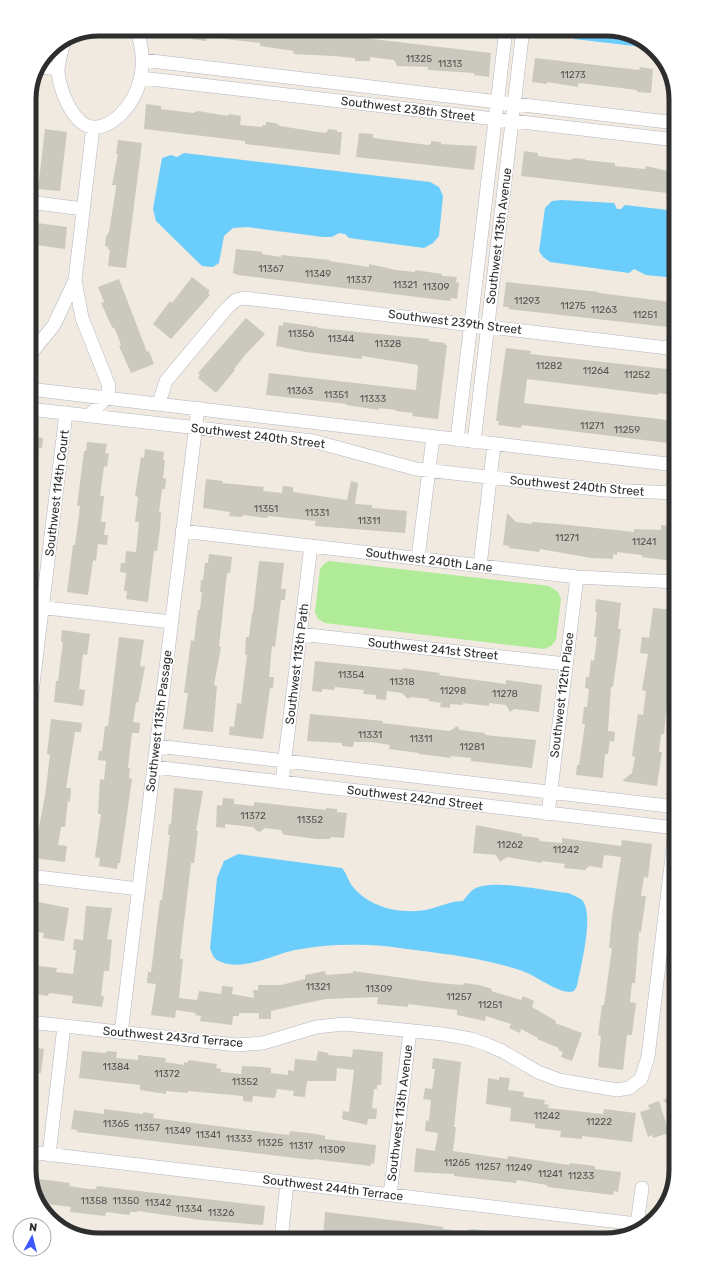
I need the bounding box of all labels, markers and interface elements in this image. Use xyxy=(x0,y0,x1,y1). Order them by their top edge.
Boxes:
house number: 11325 xyxy=(406,53,432,65)
house number: 11313 xyxy=(438,58,462,70)
house number: 11273 xyxy=(560,69,586,81)
street label: Southwest 238th Street xyxy=(340,94,476,124)
street label: Southwest 113th Avenue xyxy=(484,167,514,305)
house number: 11367 xyxy=(258,263,284,275)
house number: 11349 xyxy=(305,268,331,280)
house number: 11337 xyxy=(346,274,372,286)
house number: 11321 xyxy=(393,279,417,291)
house number: 11309 xyxy=(423,281,449,293)
house number: 11293 xyxy=(514,295,540,307)
house number: 11275 xyxy=(560,300,586,312)
house number: 11263 xyxy=(591,304,617,316)
street label: Southwest 239th Street xyxy=(387,307,523,337)
house number: 11251 xyxy=(633,309,657,321)
house number: 11356 xyxy=(288,328,314,340)
house number: 11344 xyxy=(328,333,355,345)
house number: 11328 xyxy=(375,338,401,350)
house number: 11282 xyxy=(536,360,562,372)
house number: 11264 xyxy=(583,365,609,377)
house number: 11252 xyxy=(624,369,650,381)
house number: 11363 xyxy=(287,385,313,397)
house number: 11351 xyxy=(324,389,348,401)
house number: 11333 xyxy=(360,393,386,405)
house number: 11271 xyxy=(580,420,604,432)
street label: Southwest 240th Street xyxy=(190,421,326,451)
house number: 11259 xyxy=(614,424,640,436)
street label: Southwest 114th Court xyxy=(42,429,72,557)
street label: Southwest 240th Street xyxy=(509,473,645,499)
house number: 11351 xyxy=(254,503,278,515)
house number: 11331 xyxy=(305,507,329,519)
house number: 11311 xyxy=(358,515,380,527)
house number: 11271 xyxy=(555,532,579,544)
house number: 11241 xyxy=(632,536,656,548)
street label: Southwest 240th Lane xyxy=(365,545,494,575)
street label: Southwest 113th Path xyxy=(283,603,311,725)
street label: Southwest 112th Place xyxy=(547,631,577,759)
street label: Southwest 241st Street xyxy=(367,635,499,663)
street label: Southwest 113th Passage xyxy=(143,649,175,793)
house number: 11354 xyxy=(338,669,364,681)
house number: 11318 xyxy=(389,676,415,688)
house number: 11298 xyxy=(440,685,466,697)
house number: 11278 xyxy=(492,688,518,700)
house number: 11331 xyxy=(358,729,382,741)
house number: 11311 xyxy=(410,733,432,745)
house number: 11281 xyxy=(459,741,485,753)
street label: Southwest 242nd Street xyxy=(346,783,484,813)
house number: 11372 xyxy=(240,810,266,822)
house number: 11352 xyxy=(297,814,323,826)
house number: 11262 xyxy=(497,839,523,851)
house number: 11242 xyxy=(553,844,579,856)
house number: 11321 xyxy=(306,981,330,993)
house number: 11309 xyxy=(366,983,392,995)
house number: 11257 xyxy=(446,991,472,1003)
house number: 11251 xyxy=(478,999,502,1011)
street label: Southwest 243rd Terrace xyxy=(102,1024,244,1050)
street label: Southwest 113th Avenue xyxy=(385,1044,415,1182)
house number: 11384 xyxy=(102,1061,130,1073)
house number: 11372 xyxy=(154,1068,180,1080)
house number: 11352 xyxy=(232,1076,258,1088)
house number: 11242 xyxy=(534,1110,560,1122)
house number: 11222 xyxy=(586,1116,612,1128)
house number: 11365 xyxy=(103,1118,129,1130)
house number: 11357 xyxy=(134,1122,160,1134)
house number: 11349 xyxy=(165,1125,191,1137)
house number: 11341 xyxy=(196,1129,220,1141)
house number: 11333 xyxy=(226,1133,252,1145)
house number: 11325 xyxy=(257,1137,283,1149)
house number: 11317 xyxy=(289,1140,313,1152)
house number: 11309 xyxy=(319,1144,345,1156)
house number: 11265 xyxy=(444,1157,470,1169)
house number: 11257 xyxy=(475,1161,501,1173)
house number: 11249 xyxy=(506,1162,532,1174)
house number: 11241 xyxy=(538,1168,562,1180)
house number: 11233 xyxy=(568,1170,594,1182)
street label: Southwest 244th Terrace xyxy=(262,1172,404,1204)
house number: 11358 xyxy=(81,1195,107,1207)
house number: 11350 xyxy=(113,1195,139,1207)
house number: 11342 xyxy=(145,1197,171,1209)
house number: 11334 xyxy=(176,1203,202,1215)
house number: 11326 xyxy=(208,1207,234,1219)
north arrow xyxy=(12,1217,52,1257)
text: N xyxy=(28,1221,38,1235)

